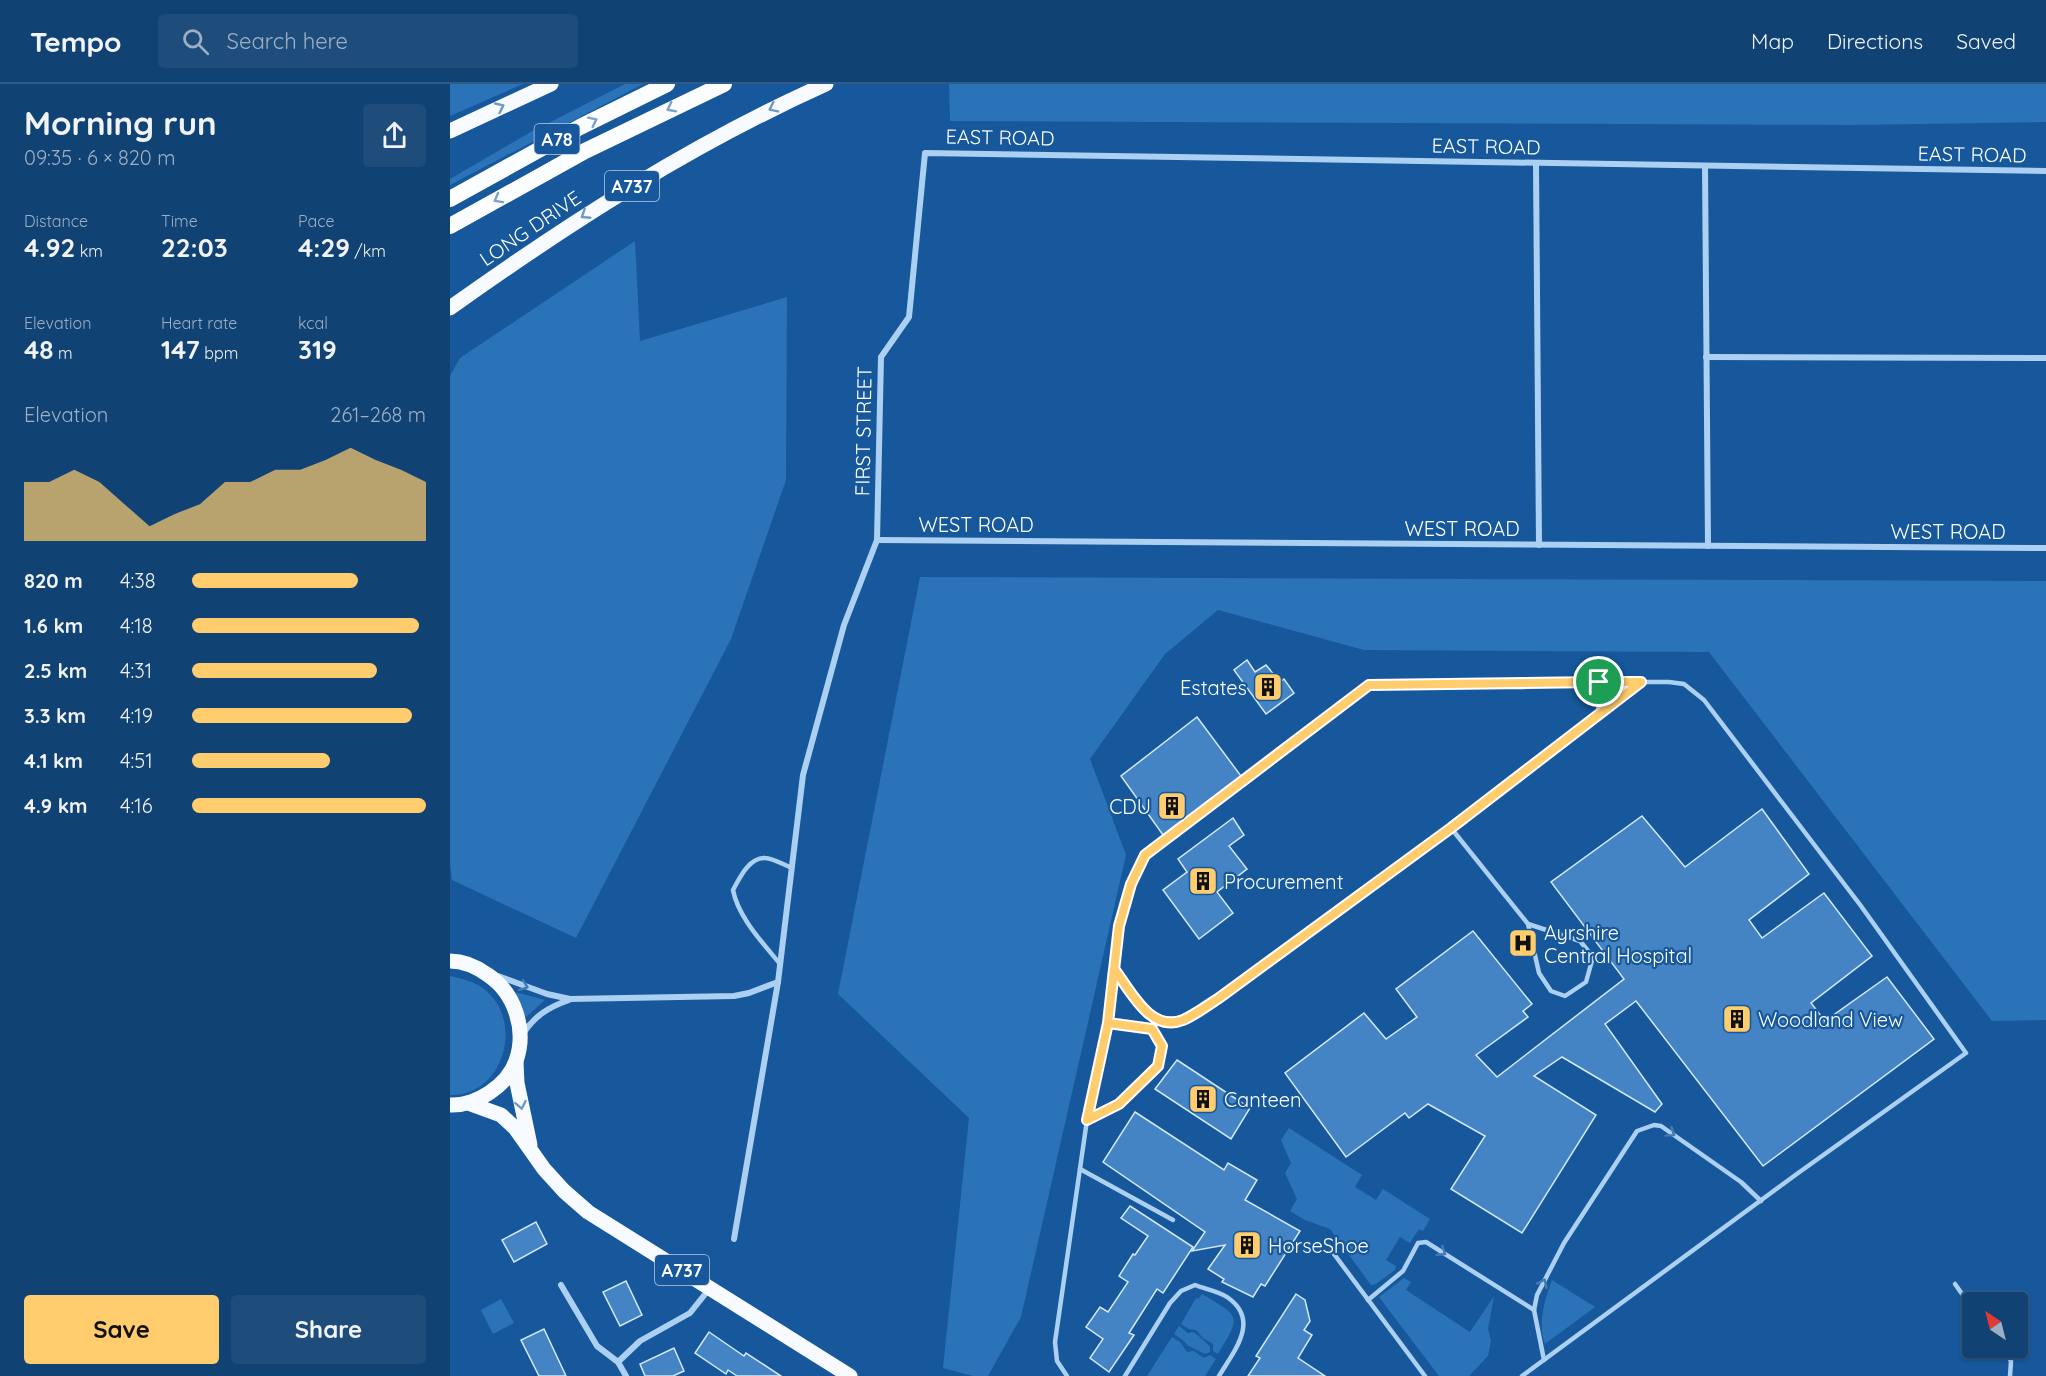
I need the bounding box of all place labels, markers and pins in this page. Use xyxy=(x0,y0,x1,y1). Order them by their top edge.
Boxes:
pin xyxy=(1573,656,1624,707)
building icon: Estates xyxy=(1252,671,1284,703)
place label: Estates xyxy=(1180,675,1247,700)
building icon: CDU xyxy=(1156,790,1188,822)
place label: CDU xyxy=(1109,794,1151,819)
building icon: Procurement xyxy=(1187,865,1219,897)
place label: Procurement xyxy=(1224,869,1344,894)
place label: Ayrshire Central Hospital xyxy=(1544,920,1692,968)
hospital icon: Ayrshire Central Hospital xyxy=(1507,927,1539,959)
building icon: Woodland View xyxy=(1721,1003,1753,1035)
place label: Woodland View xyxy=(1758,1007,1903,1032)
building icon: Canteen xyxy=(1187,1083,1219,1115)
place label: Canteen xyxy=(1224,1087,1302,1112)
building icon: HorseShoe xyxy=(1231,1229,1263,1261)
place label: HorseShoe xyxy=(1268,1233,1369,1258)

